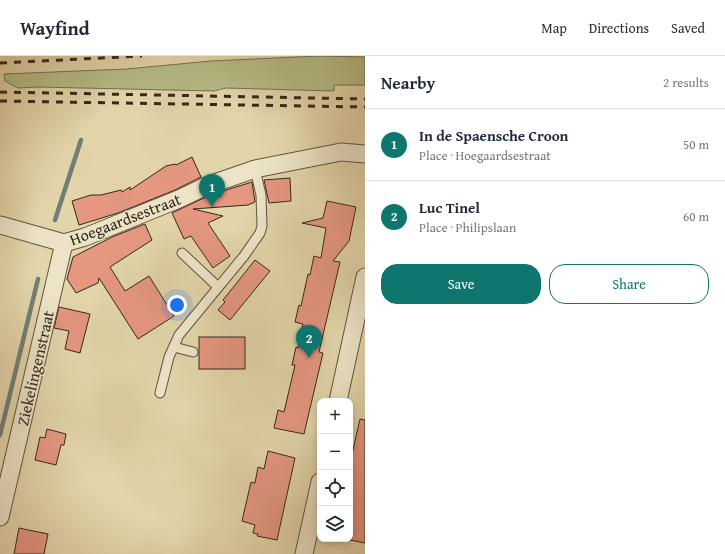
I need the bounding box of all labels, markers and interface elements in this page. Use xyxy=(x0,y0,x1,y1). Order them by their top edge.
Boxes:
text: Wayfind xyxy=(20,14,90,42)
text: Map xyxy=(541,18,567,38)
text: Directions xyxy=(589,18,649,38)
text: Saved xyxy=(671,18,705,38)
text: Nearby xyxy=(381,70,435,95)
text: 2 results xyxy=(663,73,709,92)
text: In de Spaensche Croon xyxy=(419,125,568,146)
text: 1 xyxy=(391,135,397,154)
text: 50 m xyxy=(683,135,709,154)
text: Place · Hoegaardsestraat xyxy=(419,146,551,165)
pin: 1 xyxy=(199,174,225,207)
street label: Hoegaardsestraat xyxy=(66,187,184,251)
text: Luc Tinel xyxy=(419,197,480,218)
text: 2 xyxy=(391,207,397,226)
text: 60 m xyxy=(683,207,709,226)
text: Place · Philipslaan xyxy=(419,218,516,237)
button: Save xyxy=(381,264,541,304)
button: Share xyxy=(549,264,709,304)
your location xyxy=(167,295,187,315)
street label: Ziekelingenstraat xyxy=(10,308,60,428)
pin: 2 xyxy=(296,325,322,358)
map controls xyxy=(317,398,353,542)
button: + xyxy=(317,398,353,434)
button: − xyxy=(317,434,353,470)
button: locate xyxy=(317,470,353,506)
button: layers xyxy=(317,506,353,542)

